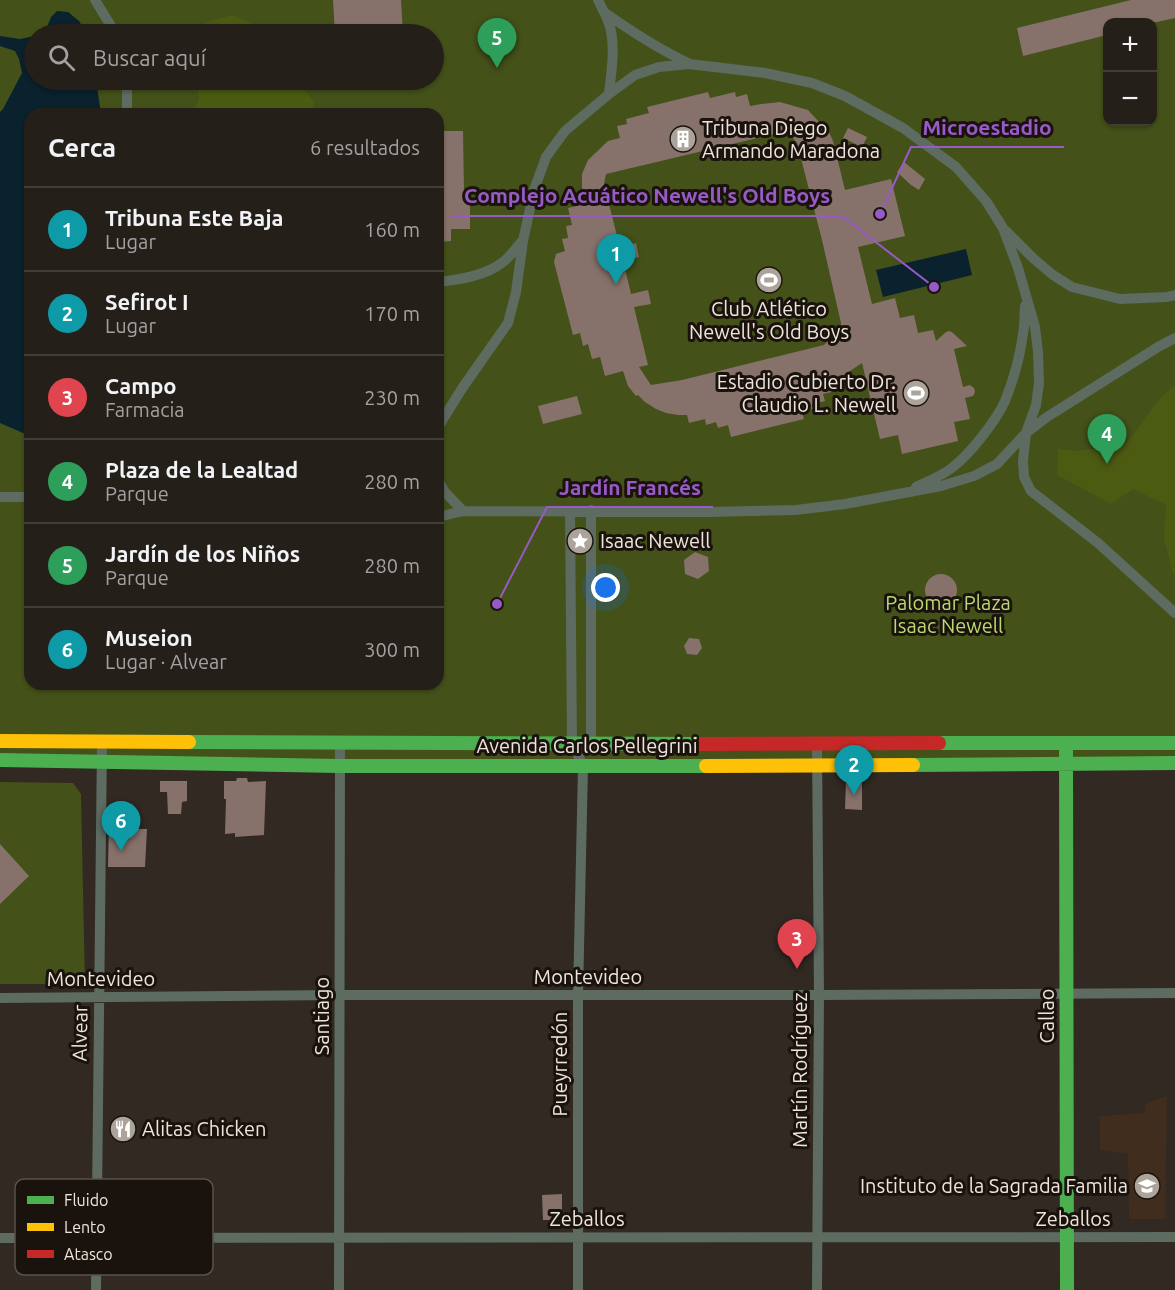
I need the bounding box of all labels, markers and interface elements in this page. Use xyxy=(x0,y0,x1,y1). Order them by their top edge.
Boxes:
map controls xyxy=(1103,18,1157,126)
button: + xyxy=(1103,18,1157,72)
pin: 5 xyxy=(478,19,516,68)
search box xyxy=(24,24,444,90)
icon: search xyxy=(45,41,78,74)
text: Buscar aquí xyxy=(93,45,206,70)
button: − xyxy=(1103,72,1157,126)
callout: Microestadio xyxy=(911,108,1064,147)
text: Microestadio xyxy=(922,115,1052,139)
place label: Tribuna Diego Armando Maradona xyxy=(702,116,880,162)
building icon: Tribuna Diego Armando Maradona xyxy=(668,124,698,154)
text: Cerca xyxy=(48,133,116,162)
text: 6 resultados xyxy=(310,136,420,159)
callout: Complejo Acuático Newell's Old Boys xyxy=(452,177,842,216)
text: Complejo Acuático Newell's Old Boys xyxy=(464,183,830,207)
text: Tribuna Este Baja xyxy=(105,205,284,230)
text: 1 xyxy=(62,218,73,241)
text: 160 m xyxy=(364,218,420,241)
text: Lugar xyxy=(105,230,156,253)
pin: 1 xyxy=(596,234,636,284)
sports icon: Club Atlético Newell's Old Boys xyxy=(754,265,784,295)
text: Sefirot I xyxy=(105,289,189,314)
place label: Club Atlético Newell's Old Boys xyxy=(689,297,849,343)
text: 2 xyxy=(62,302,73,325)
text: 170 m xyxy=(364,302,420,325)
text: Lugar xyxy=(105,314,156,337)
place label: Estadio Cubierto Dr. Claudio L. Newell xyxy=(717,370,896,416)
text: Campo xyxy=(105,373,177,398)
sports icon: Estadio Cubierto Dr. Claudio L. Newell xyxy=(901,378,931,408)
text: 3 xyxy=(62,386,73,409)
text: 230 m xyxy=(364,386,420,409)
text: Farmacia xyxy=(105,398,185,421)
pin: 4 xyxy=(1088,414,1126,464)
text: Plaza de la Lealtad xyxy=(105,457,298,482)
callout: Jardín Francés xyxy=(547,468,713,507)
text: 4 xyxy=(62,470,73,493)
text: 280 m xyxy=(364,470,420,493)
text: Jardín Francés xyxy=(559,475,701,499)
text: Parque xyxy=(105,482,169,505)
place icon: Isaac Newell xyxy=(565,526,595,556)
place label: Isaac Newell xyxy=(600,529,711,552)
text: Jardín de los Niños xyxy=(105,541,300,566)
text: 5 xyxy=(62,554,73,577)
text: 280 m xyxy=(364,554,420,577)
text: Parque xyxy=(105,566,169,589)
your location xyxy=(591,573,620,602)
park label: Palomar Plaza Isaac Newell xyxy=(885,591,1011,637)
text: Museion xyxy=(105,625,193,650)
text: 6 xyxy=(62,638,73,661)
text: 300 m xyxy=(364,638,420,661)
text: Lugar · Alvear xyxy=(105,650,227,673)
street label: Avenida Carlos Pellegrini xyxy=(476,734,698,757)
pin: 2 xyxy=(834,746,874,795)
pin: 6 xyxy=(102,802,140,851)
pin: 3 xyxy=(778,920,816,969)
street label: Montevideo xyxy=(534,965,642,988)
street label: Montevideo xyxy=(47,967,155,990)
street label: Santiago xyxy=(310,977,333,1055)
street label: Callao xyxy=(1035,988,1058,1044)
street label: Martín Rodríguez xyxy=(788,992,811,1148)
street label: Alvear xyxy=(68,1004,92,1062)
street label: Pueyrredón xyxy=(548,1011,571,1117)
restaurant icon: Alitas Chicken xyxy=(108,1114,138,1144)
place label: Alitas Chicken xyxy=(142,1117,267,1140)
school or university icon: Instituto de la Sagrada Familia xyxy=(1132,1171,1162,1201)
place label: Instituto de la Sagrada Familia xyxy=(860,1174,1128,1197)
legend xyxy=(15,1179,213,1275)
text: Fluido xyxy=(64,1191,108,1209)
street label: Zeballos xyxy=(549,1207,625,1230)
street label: Zeballos xyxy=(1035,1207,1111,1230)
text: Lento xyxy=(64,1218,106,1236)
text: Atasco xyxy=(64,1245,113,1263)

